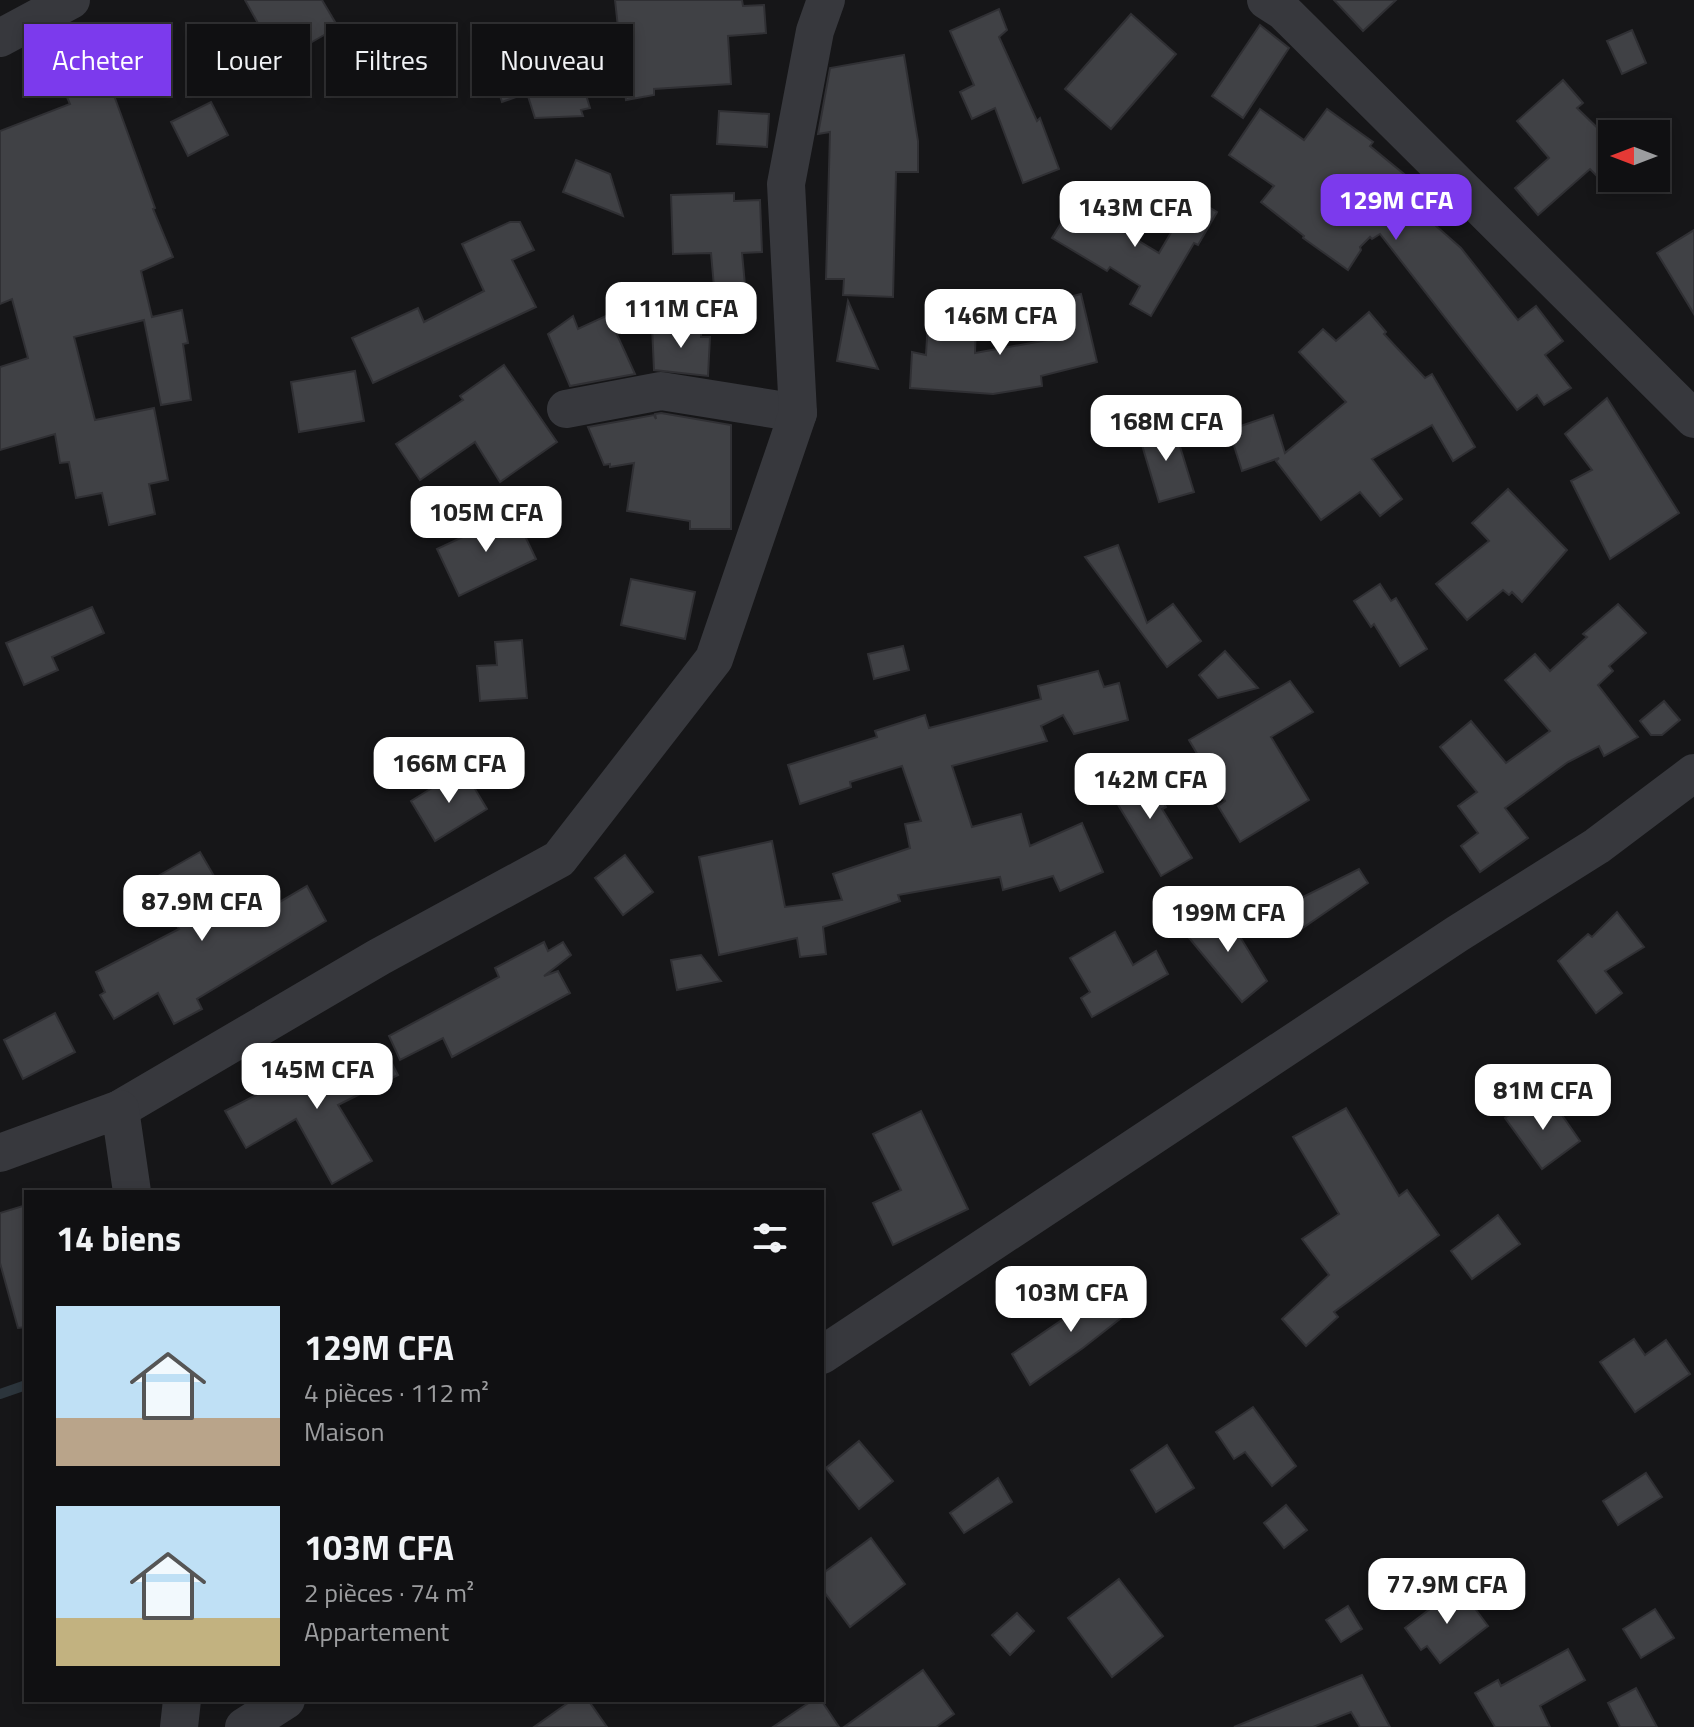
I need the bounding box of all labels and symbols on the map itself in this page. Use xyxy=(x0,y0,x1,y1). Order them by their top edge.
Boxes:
north arrow xyxy=(1598,120,1670,192)
pin: 129M CFA xyxy=(1313,174,1479,242)
pin: 143M CFA xyxy=(1052,181,1218,249)
pin: 111M CFA xyxy=(598,282,764,350)
pin: 146M CFA xyxy=(917,289,1083,357)
pin: 168M CFA xyxy=(1083,395,1249,463)
pin: 105M CFA xyxy=(403,486,569,554)
pin: 166M CFA xyxy=(366,737,532,805)
pin: 142M CFA xyxy=(1067,753,1233,821)
pin: 87.9M CFA xyxy=(110,875,294,943)
pin: 199M CFA xyxy=(1145,886,1311,954)
pin: 145M CFA xyxy=(234,1043,400,1111)
pin: 81M CFA xyxy=(1469,1064,1617,1132)
pin: 103M CFA xyxy=(988,1266,1154,1334)
pin: 77.9M CFA xyxy=(1355,1558,1539,1626)

